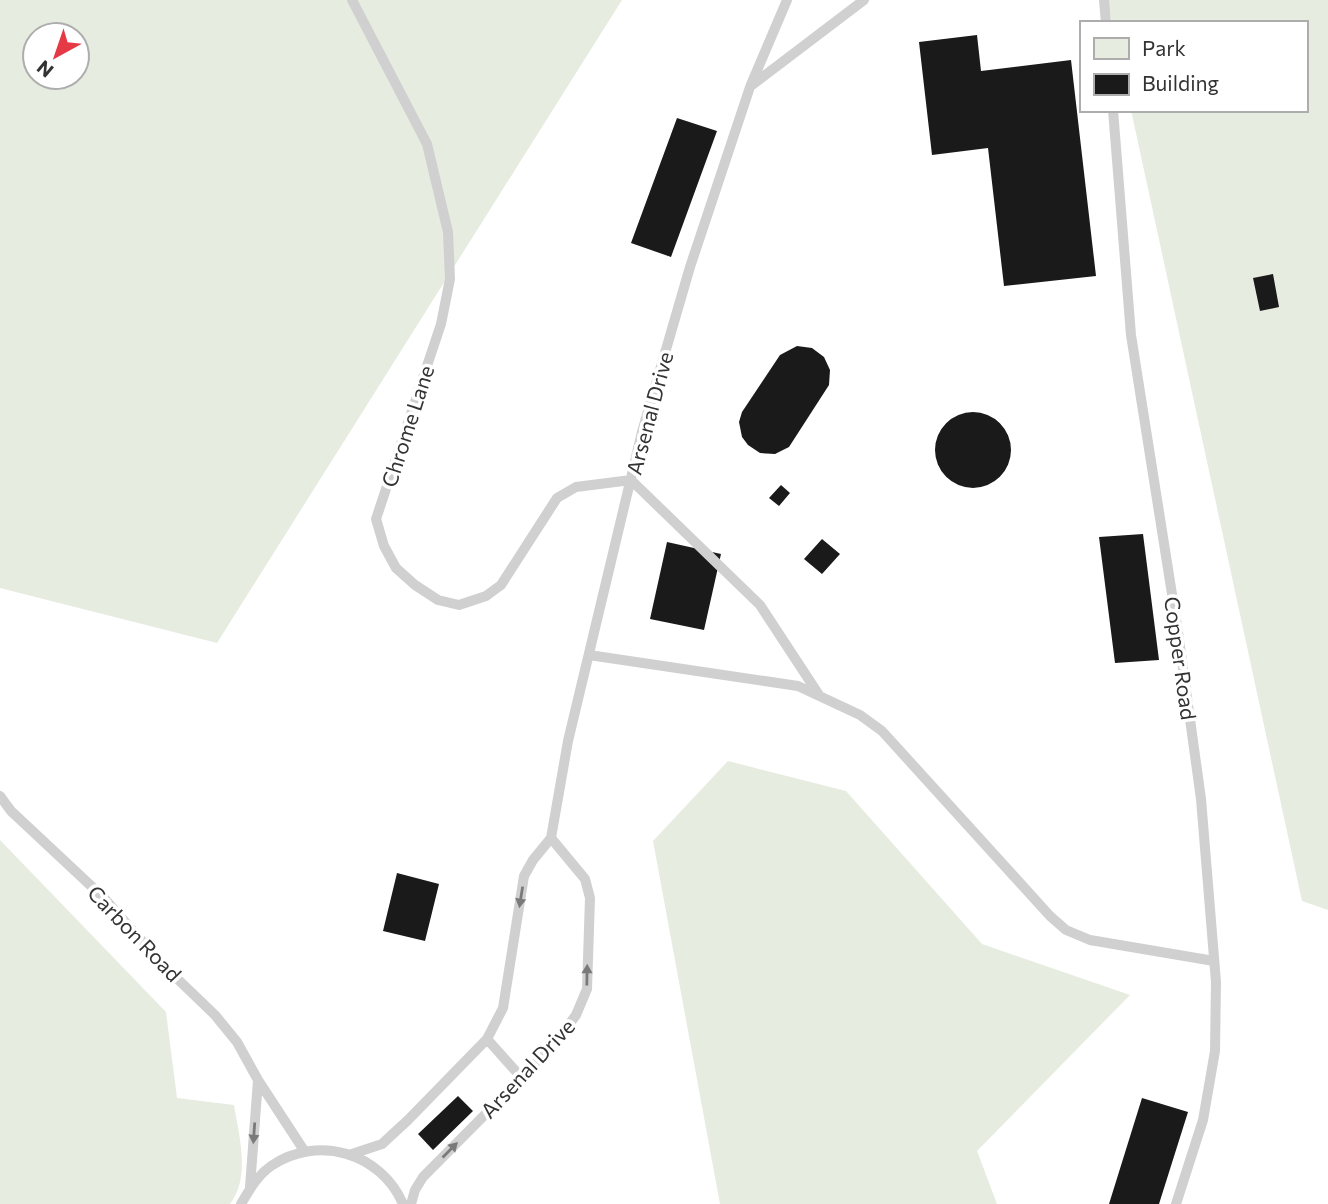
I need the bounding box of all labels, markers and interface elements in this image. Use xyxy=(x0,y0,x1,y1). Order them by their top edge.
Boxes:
north arrow xyxy=(21,21,91,91)
legend xyxy=(1080,21,1307,112)
text: Park xyxy=(1142,35,1186,60)
text: N xyxy=(32,56,58,83)
text: Building xyxy=(1142,70,1219,95)
street label: Arsenal Drive xyxy=(621,349,677,477)
street label: Chrome Lane xyxy=(376,362,438,490)
street label: Copper Road xyxy=(1160,595,1202,721)
street label: Carbon Road xyxy=(83,880,187,986)
one-way arrow xyxy=(515,887,526,909)
one-way arrow xyxy=(581,963,593,985)
street label: Arsenal Drive xyxy=(475,1013,579,1123)
one-way arrow xyxy=(248,1123,259,1145)
one-way arrow xyxy=(441,1142,458,1158)

